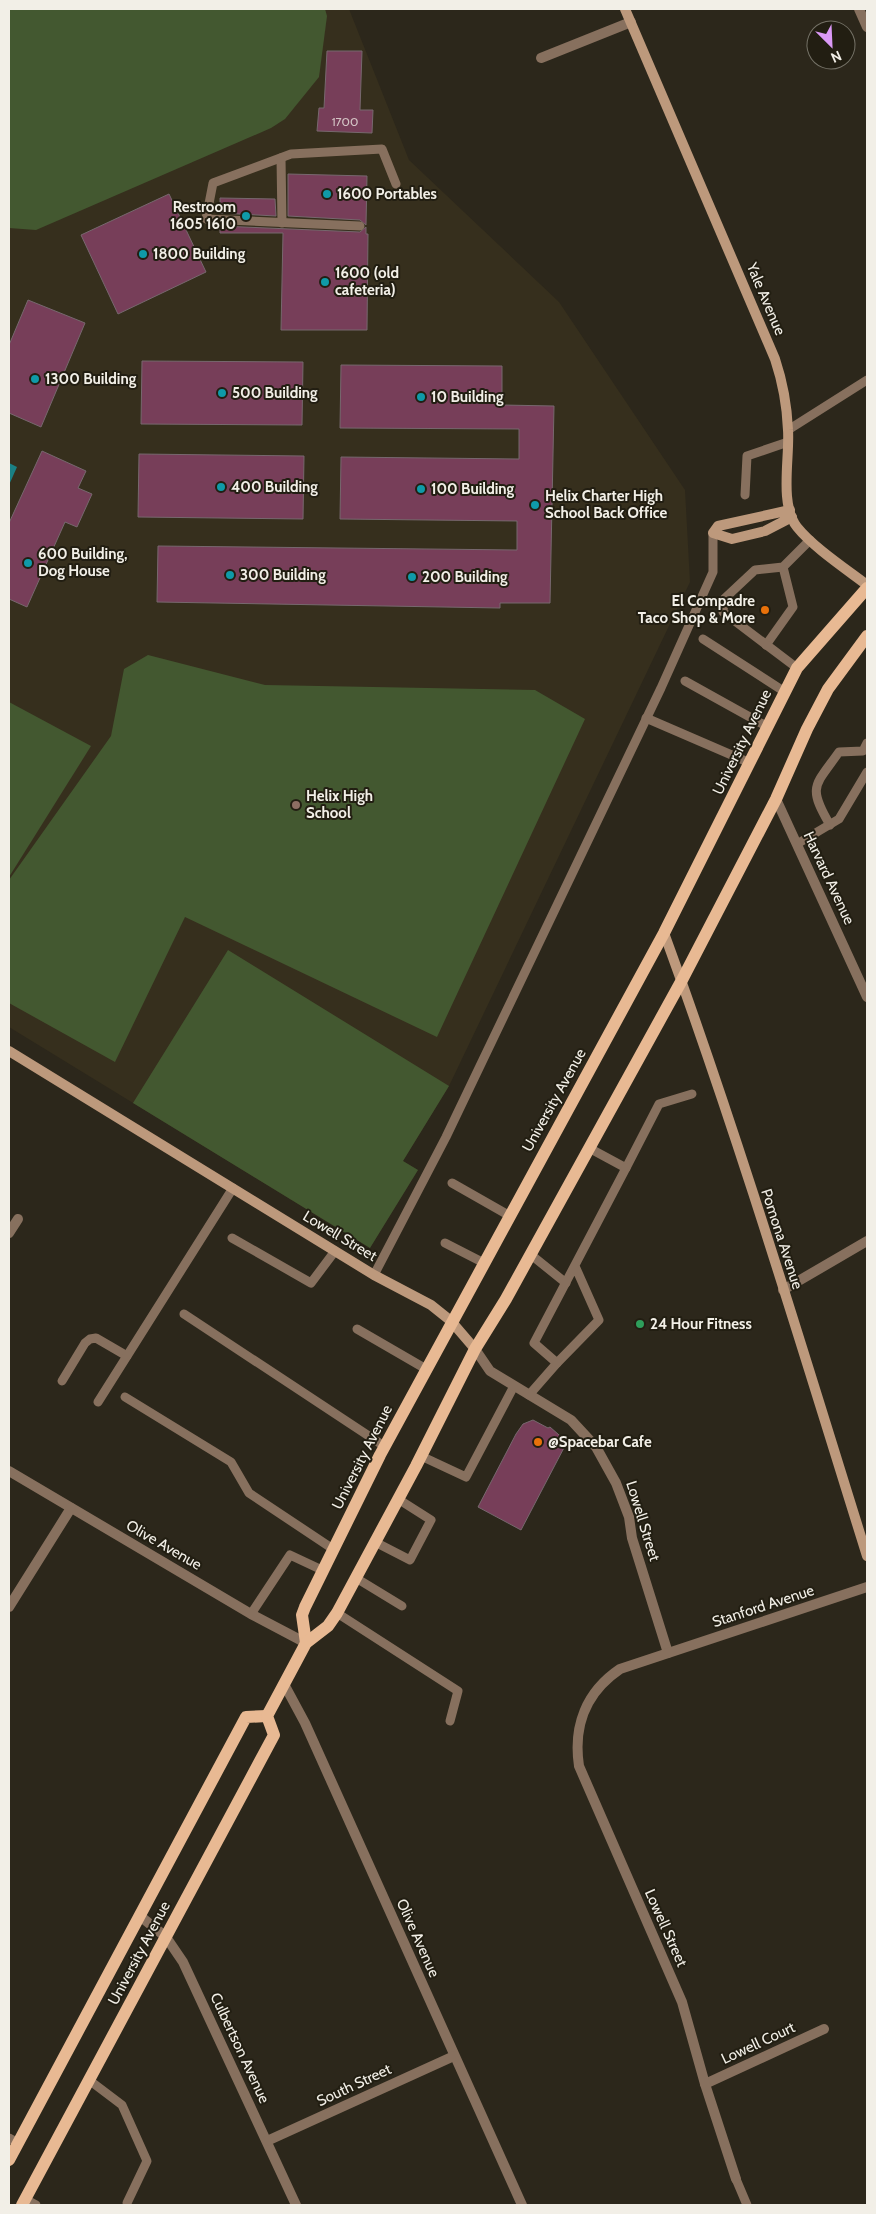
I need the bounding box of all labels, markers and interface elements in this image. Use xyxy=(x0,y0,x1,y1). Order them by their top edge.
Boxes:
north arrow xyxy=(806,20,856,70)
text: N xyxy=(828,47,844,67)
house number: 1700 xyxy=(332,114,358,129)
place label: 1600 Portables xyxy=(337,185,437,203)
marker: 1600 Portables xyxy=(321,188,333,200)
place label: Restroom 1605 1610 xyxy=(170,198,236,233)
marker: Restroom 1605 1610 xyxy=(240,210,252,222)
place label: 1800 Building xyxy=(153,245,246,263)
marker: 1800 Building xyxy=(137,248,149,260)
street label: Yale Avenue xyxy=(742,259,789,338)
place label: 1600 (old cafeteria) xyxy=(335,264,399,299)
marker: 1600 (old cafeteria) xyxy=(319,276,331,288)
place label: 1300 Building xyxy=(45,370,137,388)
marker: 1300 Building xyxy=(29,373,41,385)
place label: 500 Building xyxy=(232,384,318,402)
marker: 500 Building xyxy=(216,387,228,399)
place label: 10 Building xyxy=(431,388,504,406)
marker: 10 Building xyxy=(415,391,427,403)
place label: 400 Building xyxy=(231,478,318,496)
place label: 100 Building xyxy=(431,480,515,498)
marker: 400 Building xyxy=(215,481,227,493)
marker: 100 Building xyxy=(415,483,427,495)
place label: Helix Charter High School Back Office xyxy=(545,487,668,522)
marker: Helix Charter High School Back Office xyxy=(529,499,541,511)
place label: 600 Building, Dog House xyxy=(38,545,127,580)
marker: 600 Building, Dog House xyxy=(22,557,34,569)
place label: 300 Building xyxy=(240,566,326,584)
place label: 200 Building xyxy=(422,568,508,586)
marker: 300 Building xyxy=(224,569,236,581)
marker: 200 Building xyxy=(406,571,418,583)
place label: El Compadre Taco Shop & More xyxy=(638,592,755,627)
marker: El Compadre Taco Shop & More xyxy=(759,604,771,616)
street label: University Avenue xyxy=(709,686,775,798)
place label: Helix High School xyxy=(306,787,373,822)
marker: Helix High School xyxy=(290,799,302,811)
street label: Harvard Avenue xyxy=(800,829,859,928)
street label: University Avenue xyxy=(518,1045,590,1155)
street label: Pomona Avenue xyxy=(757,1186,807,1292)
street label: Lowell Street xyxy=(300,1207,380,1265)
place label: 24 Hour Fitness xyxy=(650,1315,752,1333)
marker: 24 Hour Fitness xyxy=(634,1318,646,1330)
street label: University Avenue xyxy=(328,1401,396,1512)
place label: @Spacebar Cafe xyxy=(548,1433,652,1451)
marker: @Spacebar Cafe xyxy=(532,1436,544,1448)
street label: Lowell Street xyxy=(622,1479,664,1563)
street label: Olive Avenue xyxy=(123,1516,205,1574)
street label: Stanford Avenue xyxy=(710,1581,816,1631)
street label: Lowell Street xyxy=(641,1886,691,1970)
street label: Olive Avenue xyxy=(393,1896,443,1980)
street label: University Avenue xyxy=(104,1898,174,2008)
street label: Culbertson Avenue xyxy=(206,1990,274,2106)
street label: Lowell Court xyxy=(718,2018,798,2068)
street label: South Street xyxy=(314,2060,394,2110)

